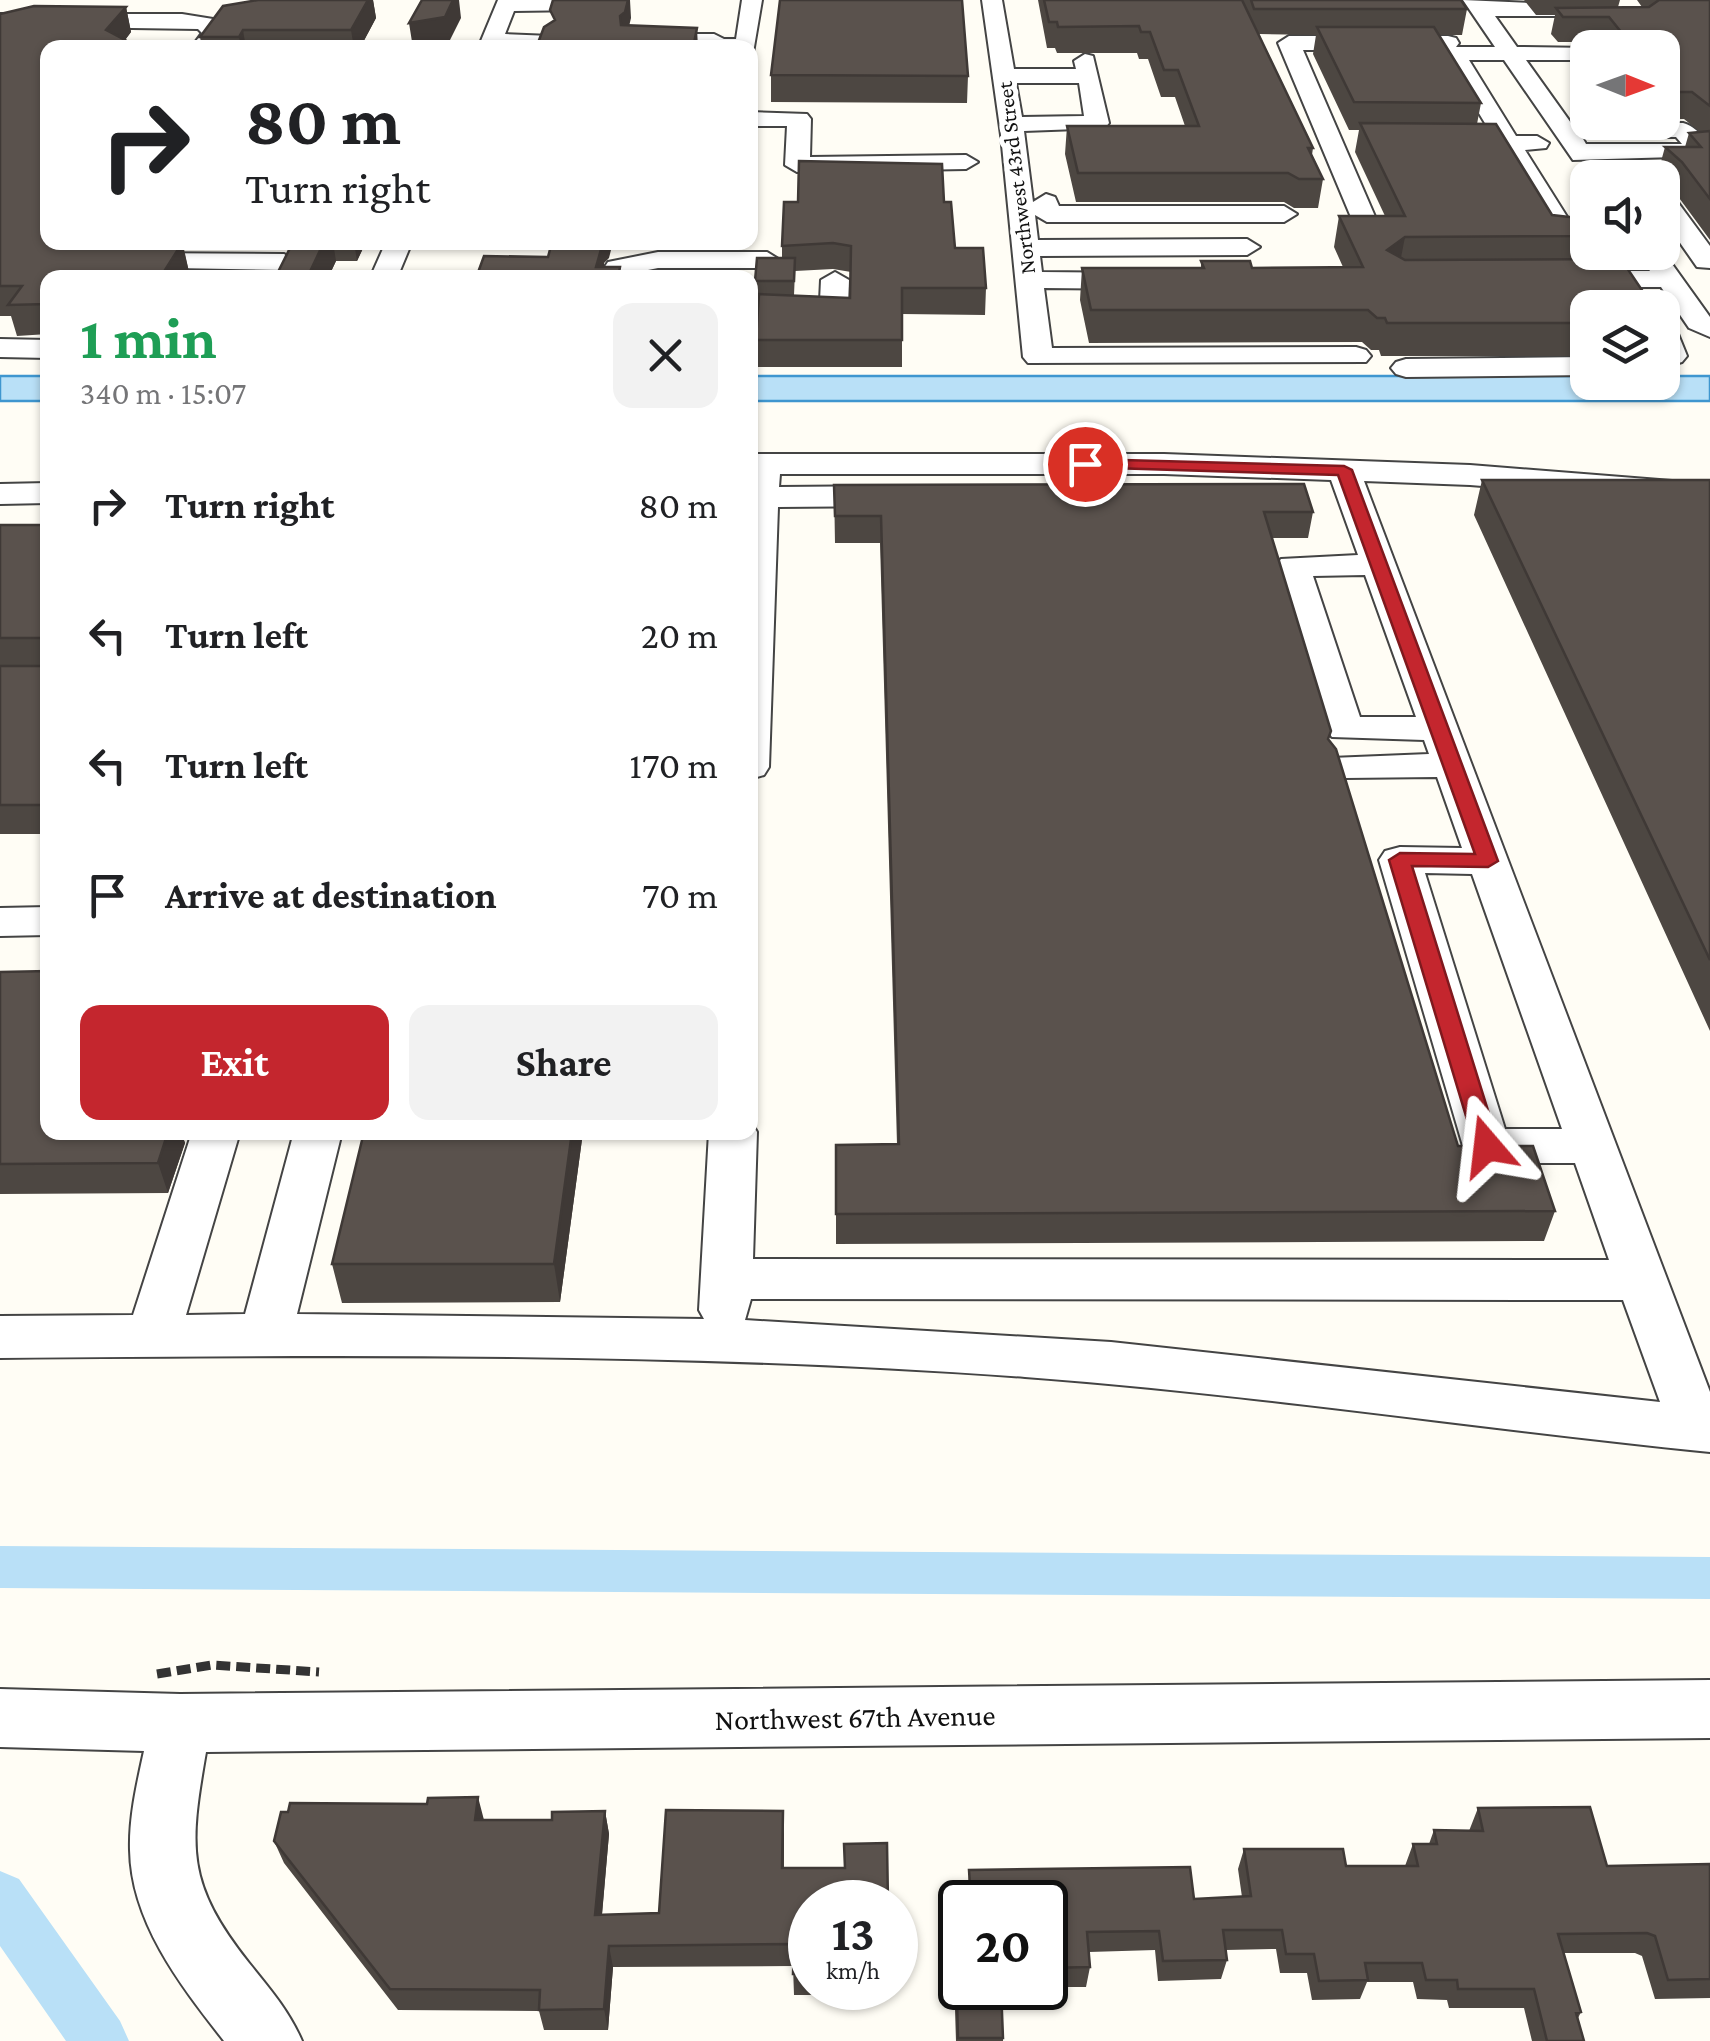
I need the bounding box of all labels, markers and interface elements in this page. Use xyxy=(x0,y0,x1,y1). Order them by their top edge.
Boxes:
north arrow xyxy=(1570,30,1680,140)
map controls xyxy=(1570,30,1680,400)
icon: right xyxy=(80,80,210,210)
street label: Northwest 43rd Street xyxy=(992,80,1040,276)
text: 80 m xyxy=(245,81,401,159)
button: sound xyxy=(1570,160,1680,270)
text: Turn right xyxy=(245,163,430,213)
button: layers xyxy=(1570,290,1680,400)
button: close xyxy=(613,303,718,408)
text: 1 min xyxy=(80,304,217,371)
text: 340 m · 15:07 xyxy=(80,375,246,411)
pin xyxy=(1043,422,1128,507)
icon: arrive xyxy=(1058,437,1113,492)
icon: right xyxy=(80,478,135,533)
text: Turn right xyxy=(165,484,334,526)
text: 80 m xyxy=(638,484,718,526)
icon: left xyxy=(80,608,135,663)
text: Turn left xyxy=(165,614,308,656)
text: 20 m xyxy=(641,614,718,656)
icon: left xyxy=(80,738,135,793)
text: Turn left xyxy=(165,744,308,786)
text: 170 m xyxy=(629,744,718,786)
icon: arrive xyxy=(80,868,135,923)
text: Arrive at destination xyxy=(165,874,497,916)
text: 70 m xyxy=(642,874,718,916)
button: Exit xyxy=(80,1005,389,1120)
button: Share xyxy=(409,1005,718,1120)
position arrow xyxy=(1435,1094,1539,1198)
street label: Northwest 67th Avenue xyxy=(714,1698,996,1736)
speed limit sign: 20 xyxy=(938,1880,1068,2010)
text: 13 xyxy=(831,1905,875,1961)
text: km/h xyxy=(826,1957,880,1984)

